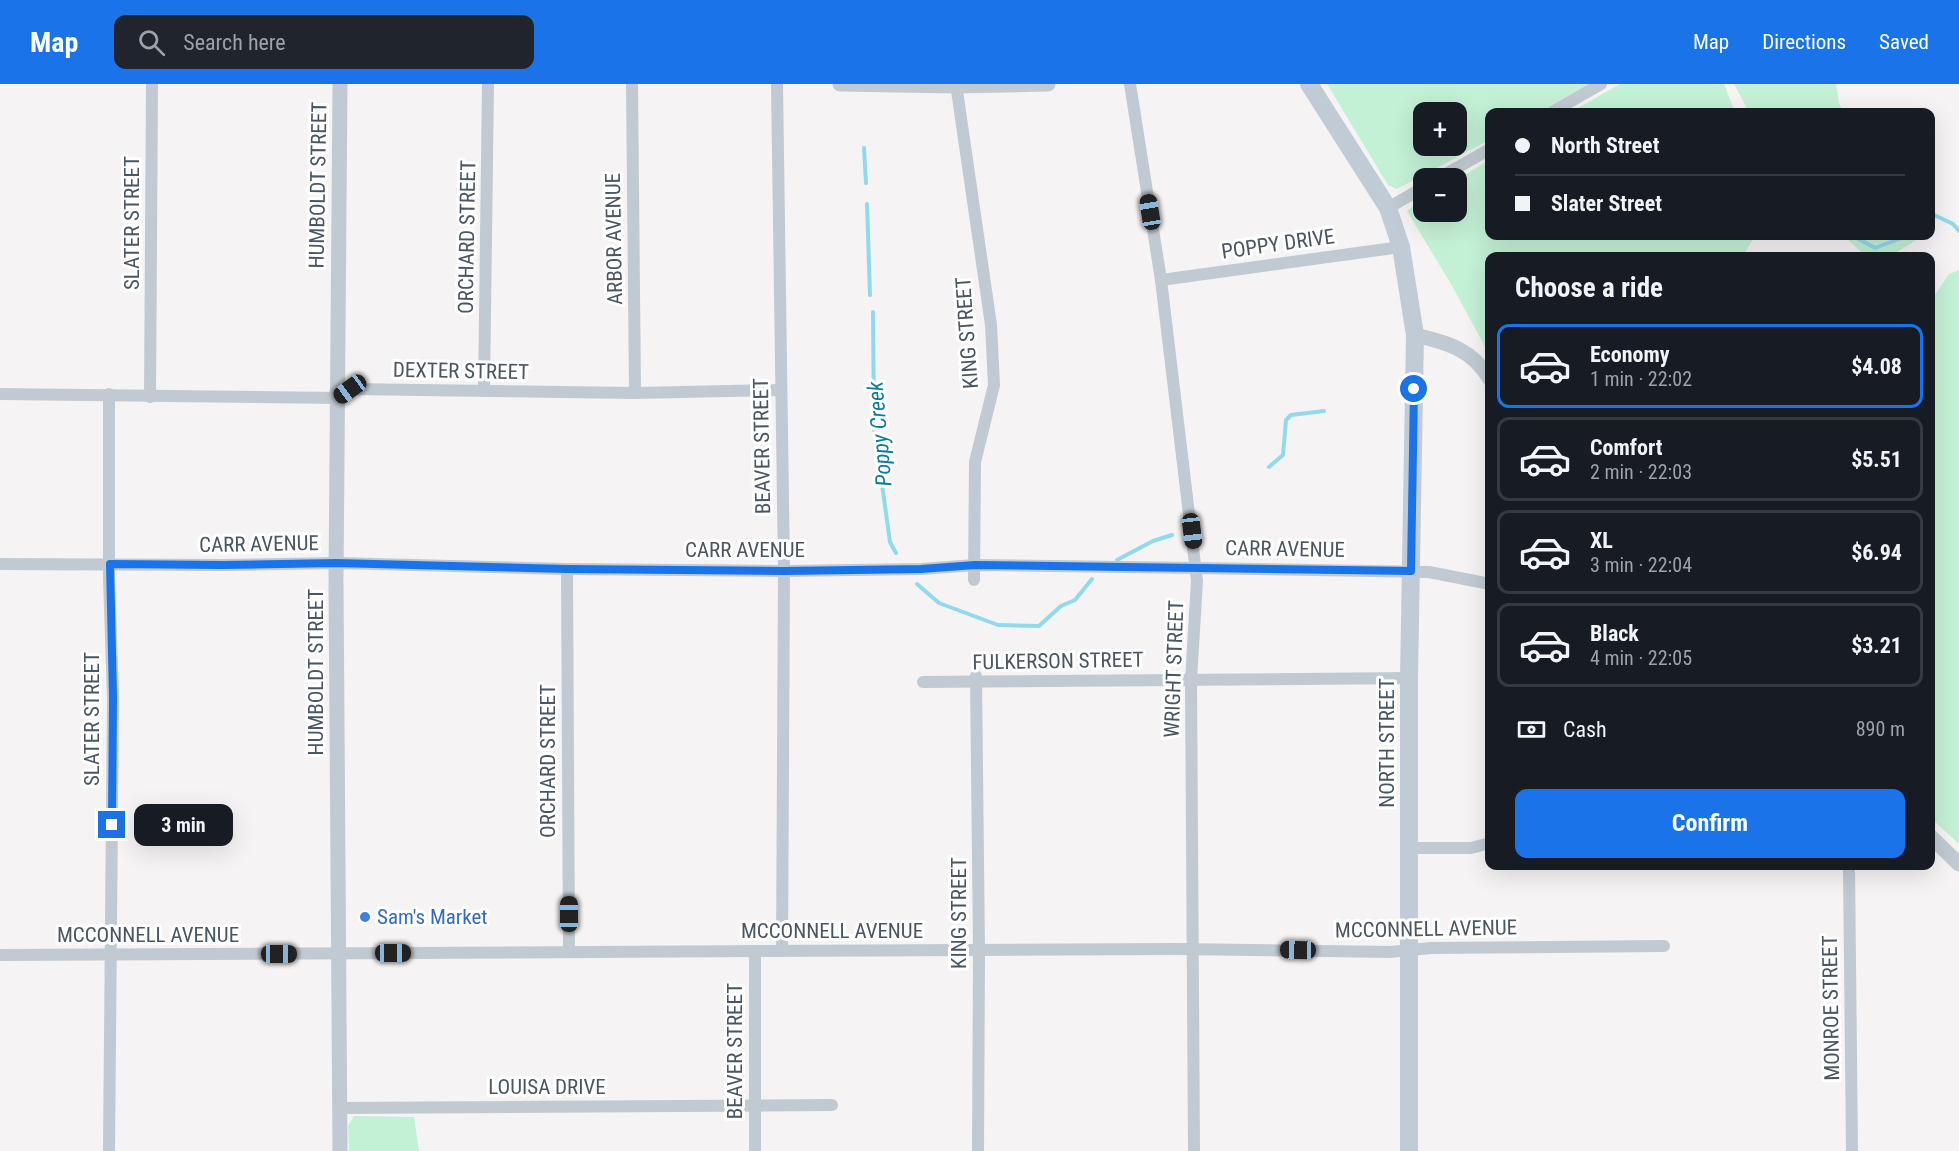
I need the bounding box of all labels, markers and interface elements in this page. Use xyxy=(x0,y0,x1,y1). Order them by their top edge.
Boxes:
search box xyxy=(114,15,534,69)
text: Map xyxy=(30,26,78,59)
icon: search xyxy=(135,26,168,59)
text: Search here xyxy=(183,30,286,55)
text: Map xyxy=(1693,30,1729,54)
text: Directions xyxy=(1762,30,1846,54)
text: Saved xyxy=(1879,30,1929,54)
street label: HUMBOLDT STREET xyxy=(305,101,331,269)
map controls xyxy=(1413,102,1467,222)
button: + xyxy=(1413,102,1467,156)
text: North Street xyxy=(1551,133,1659,158)
street label: SLATER STREET xyxy=(120,156,144,290)
street label: ORCHARD STREET xyxy=(454,160,480,314)
button: − xyxy=(1413,168,1467,222)
street label: ARBOR AVENUE xyxy=(601,173,627,305)
text: Slater Street xyxy=(1551,191,1662,216)
car xyxy=(1138,193,1162,231)
street label: POPPY DRIVE xyxy=(1220,224,1336,264)
text: Choose a ride xyxy=(1515,272,1663,304)
street label: KING STREET xyxy=(951,276,983,390)
icon: car xyxy=(1518,339,1572,393)
text: Economy xyxy=(1590,342,1670,367)
text: $4.08 xyxy=(1851,354,1902,379)
street label: DEXTER STREET xyxy=(393,358,529,384)
text: 1 min · 22:02 xyxy=(1590,367,1692,391)
car xyxy=(330,371,370,407)
route start xyxy=(1400,375,1427,402)
street label: BEAVER STREET xyxy=(749,378,775,514)
water label: Poppy Creek xyxy=(862,380,897,487)
icon: car xyxy=(1518,432,1572,486)
text: Comfort xyxy=(1590,435,1663,460)
text: $5.51 xyxy=(1851,447,1902,472)
text: 2 min · 22:03 xyxy=(1590,460,1692,484)
car xyxy=(1181,512,1203,550)
icon: car xyxy=(1518,525,1572,579)
text: XL xyxy=(1590,528,1613,553)
street label: CARR AVENUE xyxy=(199,531,319,557)
street label: CARR AVENUE xyxy=(1225,536,1345,562)
street label: CARR AVENUE xyxy=(685,538,805,562)
text: $6.94 xyxy=(1851,540,1902,565)
text: 3 min · 22:04 xyxy=(1590,553,1692,577)
street label: HUMBOLDT STREET xyxy=(304,589,328,755)
street label: WRIGHT STREET xyxy=(1160,600,1188,738)
icon: car xyxy=(1518,618,1572,672)
text: Black xyxy=(1590,621,1639,646)
text: $3.21 xyxy=(1851,633,1902,658)
text: 4 min · 22:05 xyxy=(1590,646,1692,670)
street label: FULKERSON STREET xyxy=(972,648,1144,674)
street label: SLATER STREET xyxy=(80,652,104,786)
street label: NORTH STREET xyxy=(1375,678,1399,808)
street label: ORCHARD STREET xyxy=(536,684,560,838)
icon: cash xyxy=(1515,713,1548,746)
text: Cash xyxy=(1563,717,1607,742)
text: 890 m xyxy=(1856,717,1905,741)
button: Confirm xyxy=(1515,789,1905,858)
callout: 3 min xyxy=(133,804,232,846)
route end xyxy=(98,811,125,838)
text: 3 min xyxy=(161,813,206,837)
street label: KING STREET xyxy=(947,857,971,969)
car xyxy=(560,896,578,932)
place label: Sam's Market xyxy=(377,905,488,929)
marker: Sam's Market xyxy=(358,910,372,924)
street label: MCCONNELL AVENUE xyxy=(1335,915,1517,943)
street label: MCCONNELL AVENUE xyxy=(741,919,923,943)
street label: MCCONNELL AVENUE xyxy=(57,923,239,947)
street label: MONROE STREET xyxy=(1818,935,1844,1081)
car xyxy=(1280,941,1316,959)
car xyxy=(375,944,411,962)
car xyxy=(261,945,297,963)
street label: BEAVER STREET xyxy=(723,983,747,1119)
street label: LOUISA DRIVE xyxy=(488,1075,606,1099)

